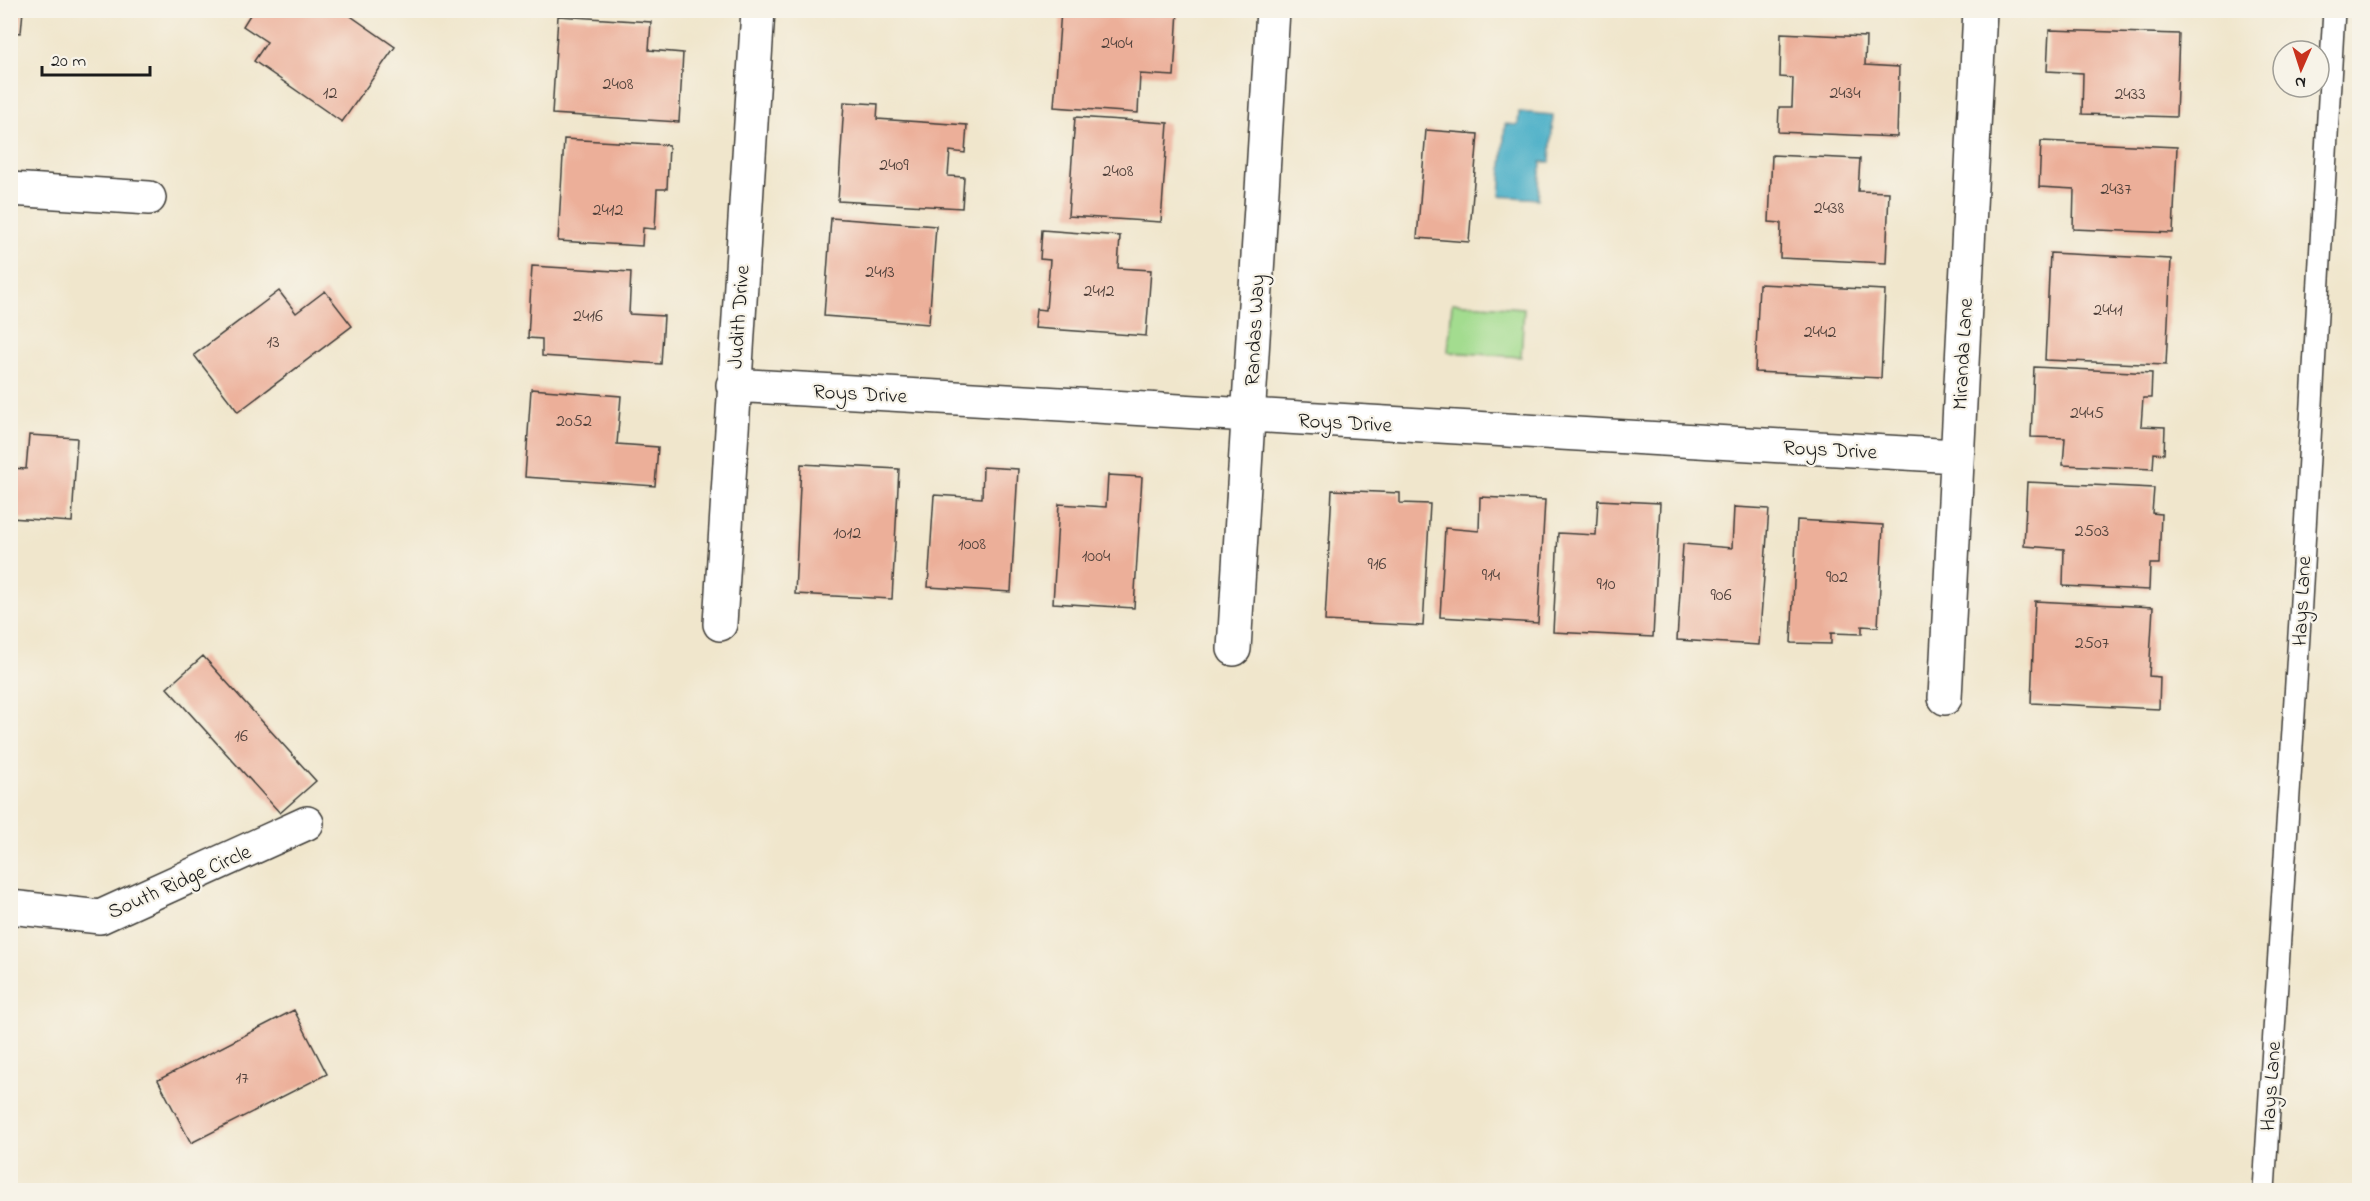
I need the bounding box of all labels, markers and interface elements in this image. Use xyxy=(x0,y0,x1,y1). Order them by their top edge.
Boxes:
house number: 2404 xyxy=(1101,31,1133,57)
scale bar xyxy=(42,39,150,77)
north arrow xyxy=(2271,39,2331,99)
text: 20 m xyxy=(51,49,86,75)
text: N xyxy=(2294,70,2306,94)
house number: 2408 xyxy=(603,72,634,98)
house number: 12 xyxy=(323,81,337,107)
house number: 2434 xyxy=(1829,81,1861,107)
house number: 2433 xyxy=(2114,82,2146,108)
house number: 2409 xyxy=(879,153,909,179)
house number: 2408 xyxy=(1103,159,1134,185)
house number: 2437 xyxy=(2100,177,2132,203)
house number: 2438 xyxy=(1814,196,1845,222)
house number: 2412 xyxy=(592,198,624,224)
house number: 2413 xyxy=(865,260,895,286)
street label: Judith Drive xyxy=(721,264,759,370)
street label: Randas Way xyxy=(1238,274,1276,387)
house number: 2412 xyxy=(1083,279,1115,305)
street label: Miranda Lane xyxy=(1946,297,1982,411)
house number: 2441 xyxy=(2093,298,2123,324)
house number: 2416 xyxy=(573,304,603,330)
house number: 2442 xyxy=(1804,320,1836,346)
house number: 13 xyxy=(266,330,280,356)
street label: Roys Drive xyxy=(812,378,908,414)
house number: 2445 xyxy=(2070,401,2104,427)
street label: Roys Drive xyxy=(1297,407,1393,443)
house number: 2052 xyxy=(556,409,592,435)
street label: Roys Drive xyxy=(1782,434,1878,470)
house number: 2503 xyxy=(2075,519,2109,545)
house number: 1012 xyxy=(833,521,861,547)
house number: 1008 xyxy=(958,532,986,558)
house number: 1004 xyxy=(1082,544,1111,570)
house number: 916 xyxy=(1367,552,1387,578)
street label: Hays Lane xyxy=(2286,555,2322,647)
house number: 914 xyxy=(1482,563,1501,589)
house number: 902 xyxy=(1826,565,1848,591)
house number: 910 xyxy=(1597,572,1616,598)
house number: 906 xyxy=(1710,583,1732,609)
house number: 2507 xyxy=(2075,631,2110,657)
house number: 16 xyxy=(234,724,248,750)
street label: South Ridge Circle xyxy=(103,838,258,930)
street label: Hays Lane xyxy=(2254,1040,2292,1132)
house number: 17 xyxy=(235,1066,249,1092)

